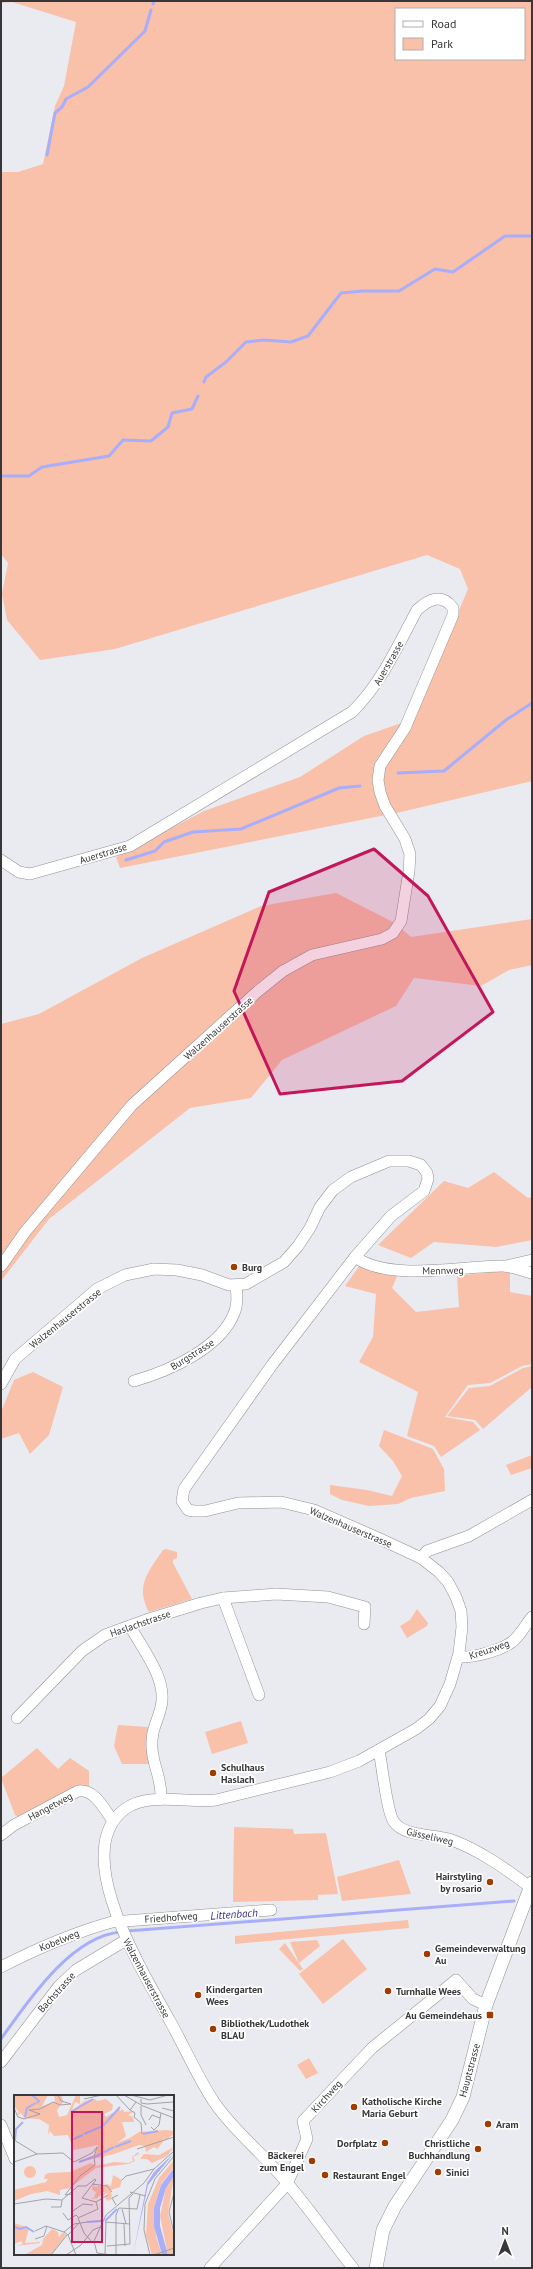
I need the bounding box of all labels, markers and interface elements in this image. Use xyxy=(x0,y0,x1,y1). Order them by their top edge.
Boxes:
legend xyxy=(395,8,525,60)
text: Road xyxy=(431,16,456,31)
text: Park xyxy=(431,36,453,51)
street label: Auerstrasse xyxy=(371,639,406,688)
street label: Auerstrasse xyxy=(78,840,129,867)
street label: Walzenhauserstrasse xyxy=(181,994,256,1063)
place label: Burg xyxy=(242,1261,262,1274)
marker: Burg xyxy=(229,1262,239,1272)
street label: Mennweg xyxy=(422,1264,464,1277)
street label: Walzenhauserstrasse xyxy=(27,1285,104,1351)
street label: Burgstrasse xyxy=(168,1336,217,1373)
street label: Walzenhauserstrasse xyxy=(307,1504,394,1551)
street label: Haslachstrasse xyxy=(108,1607,172,1640)
street label: Kreuzweg xyxy=(467,1637,511,1662)
place label: Schulhaus Haslach xyxy=(221,1761,264,1786)
marker: Schulhaus Haslach xyxy=(208,1768,218,1778)
street label: Hangetweg xyxy=(26,1789,75,1824)
street label: Gässeliweg xyxy=(405,1825,455,1848)
place label: Hairstyling by rosario xyxy=(436,1870,483,1895)
marker: Hairstyling by rosario xyxy=(485,1877,495,1887)
water label: Littenbach xyxy=(210,1905,258,1923)
street label: Friedhofweg xyxy=(144,1909,198,1926)
street label: Kobelweg xyxy=(37,1927,81,1954)
street label: Walzenhauserstrasse xyxy=(120,1936,173,2020)
place label: Gemeindeverwaltung Au xyxy=(435,1942,526,1967)
marker: Gemeindeverwaltung Au xyxy=(422,1949,432,1959)
street label: Bachstrasse xyxy=(35,1969,78,2015)
place label: Kindergarten Wees xyxy=(206,1983,262,2008)
place label: Turnhalle Wees xyxy=(396,1985,461,1998)
marker: Turnhalle Wees xyxy=(383,1986,393,1996)
marker: Kindergarten Wees xyxy=(193,1990,203,2000)
place label: Au Gemeindehaus xyxy=(405,2009,482,2022)
marker: Au Gemeindehaus xyxy=(485,2010,495,2020)
place label: Bibliothek/Ludothek BLAU xyxy=(221,2017,309,2042)
marker: Bibliothek/Ludothek BLAU xyxy=(208,2024,218,2034)
street label: Hauptstrasse xyxy=(456,2042,483,2099)
street label: Kirchweg xyxy=(308,2077,345,2115)
inset map xyxy=(14,2095,174,2255)
place label: Katholische Kirche Maria Geburt xyxy=(362,2095,442,2120)
marker: Katholische Kirche Maria Geburt xyxy=(349,2102,359,2112)
place label: Aram xyxy=(496,2118,519,2131)
marker: Aram xyxy=(483,2119,493,2129)
place label: Dorfplatz xyxy=(337,2137,377,2150)
place label: Christliche Buchhandlung xyxy=(409,2137,470,2162)
marker: Dorfplatz xyxy=(380,2138,390,2148)
marker: Christliche Buchhandlung xyxy=(473,2144,483,2154)
place label: Bäckerei zum Engel xyxy=(259,2149,304,2174)
marker: Bäckerei zum Engel xyxy=(307,2156,317,2166)
place label: Sinici xyxy=(446,2166,469,2179)
marker: Sinici xyxy=(433,2167,443,2177)
place label: Restaurant Engel xyxy=(333,2169,406,2182)
marker: Restaurant Engel xyxy=(320,2170,330,2180)
north arrow xyxy=(485,2221,525,2261)
text: N xyxy=(501,2224,509,2238)

